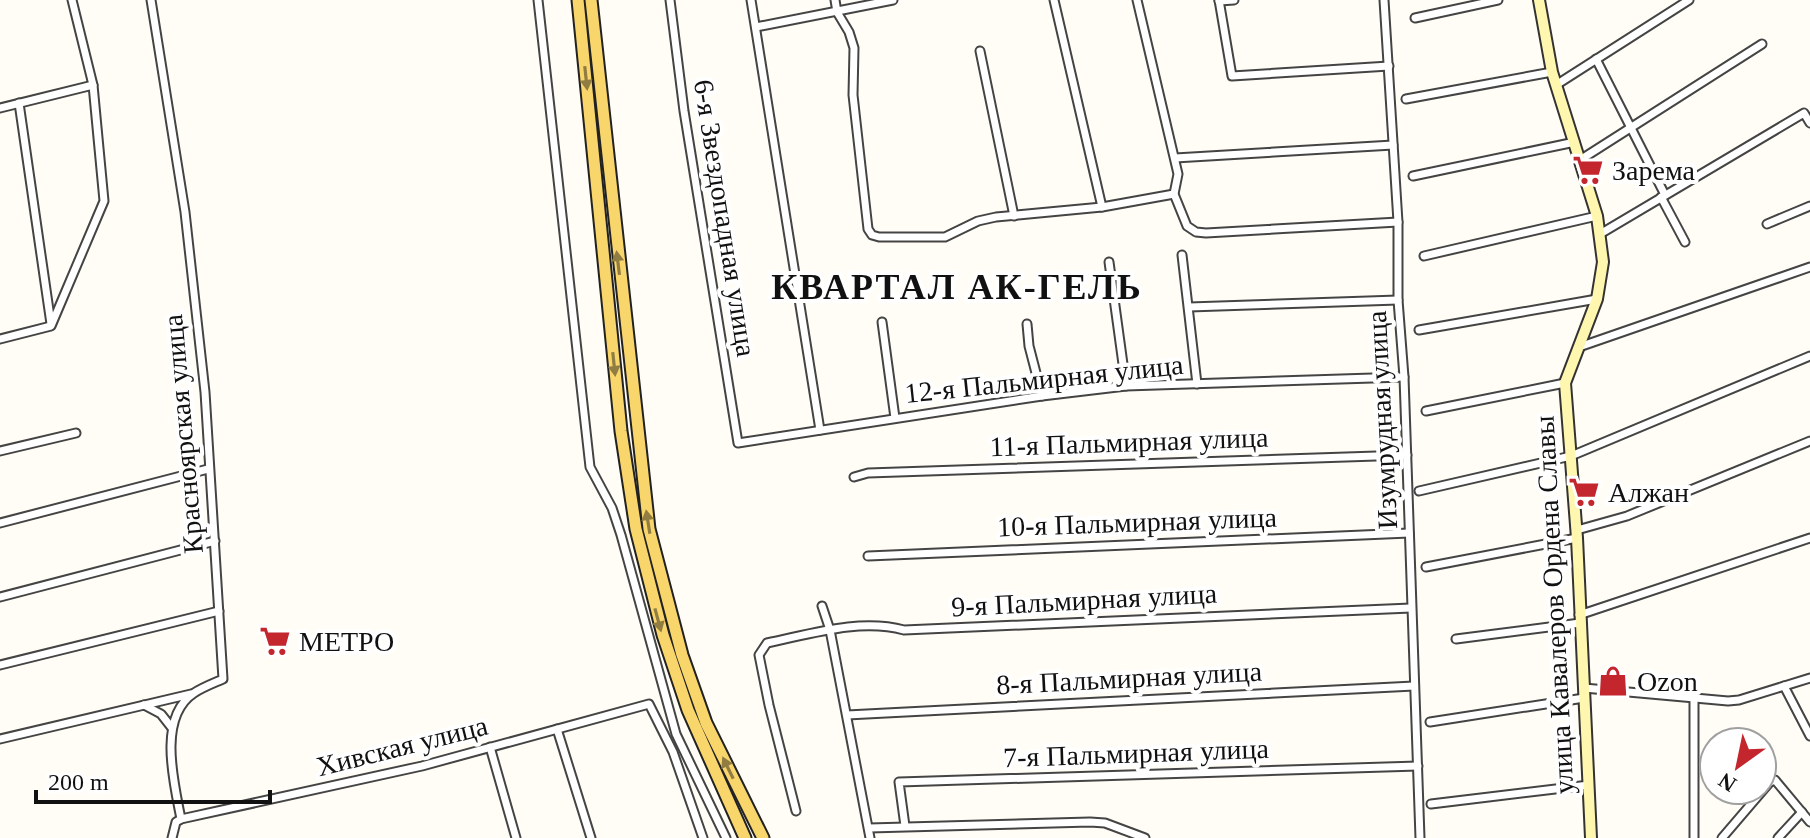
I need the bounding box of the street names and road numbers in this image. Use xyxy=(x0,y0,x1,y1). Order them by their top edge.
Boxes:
street label: 6-я Звездопадная улица xyxy=(688,77,762,359)
street label: Изумрудная улица xyxy=(1361,309,1403,530)
street label: Красноярская улица xyxy=(157,313,209,555)
street label: 12-я Пальмирная улица xyxy=(903,349,1185,409)
street label: улица Кавалеров Ордена Славы xyxy=(1529,415,1579,795)
street label: 11-я Пальмирная улица xyxy=(989,422,1269,462)
street label: 10-я Пальмирная улица xyxy=(997,502,1278,542)
street label: 9-я Пальмирная улица xyxy=(950,578,1218,622)
street label: 8-я Пальмирная улица xyxy=(995,656,1263,700)
street label: Хивская улица xyxy=(313,710,491,782)
street label: 7-я Пальмирная улица xyxy=(1003,733,1270,773)

